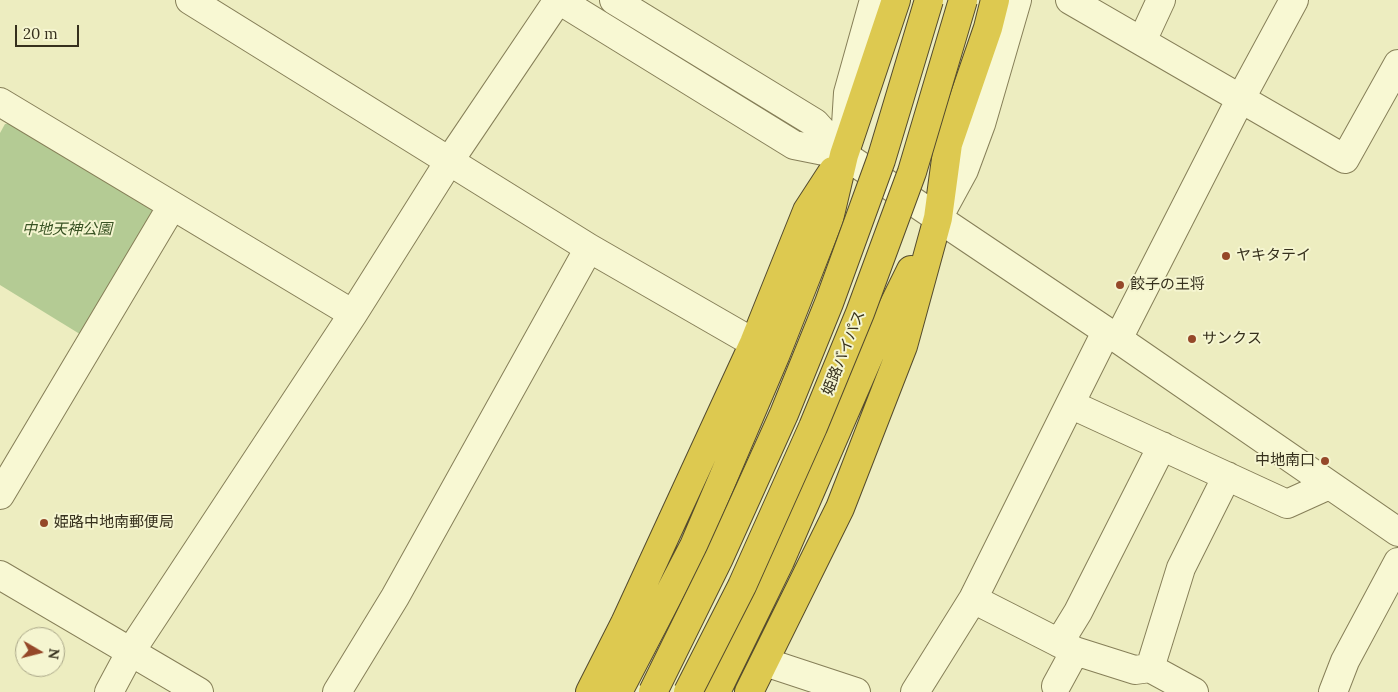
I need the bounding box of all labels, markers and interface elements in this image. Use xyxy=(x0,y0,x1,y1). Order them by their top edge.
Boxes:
scale bar xyxy=(18,15,81,47)
text: 20 m xyxy=(23,24,58,43)
park label: 中地天神公園 xyxy=(22,221,112,239)
place label: ヤキタテイ xyxy=(1236,247,1311,265)
marker: ヤキタテイ xyxy=(1220,250,1232,262)
place label: 餃子の王将 xyxy=(1130,276,1205,294)
marker: 餃子の王将 xyxy=(1114,279,1126,291)
street label: 姫路バイパス xyxy=(819,308,869,398)
place label: サンクス xyxy=(1202,330,1262,348)
marker: サンクス xyxy=(1186,333,1198,345)
place label: 中地南口 xyxy=(1255,452,1315,470)
marker: 中地南口 xyxy=(1319,455,1331,467)
place label: 姫路中地南郵便局 xyxy=(54,514,174,532)
marker: 姫路中地南郵便局 xyxy=(38,517,50,529)
north arrow xyxy=(15,627,65,677)
text: N xyxy=(44,647,64,661)

